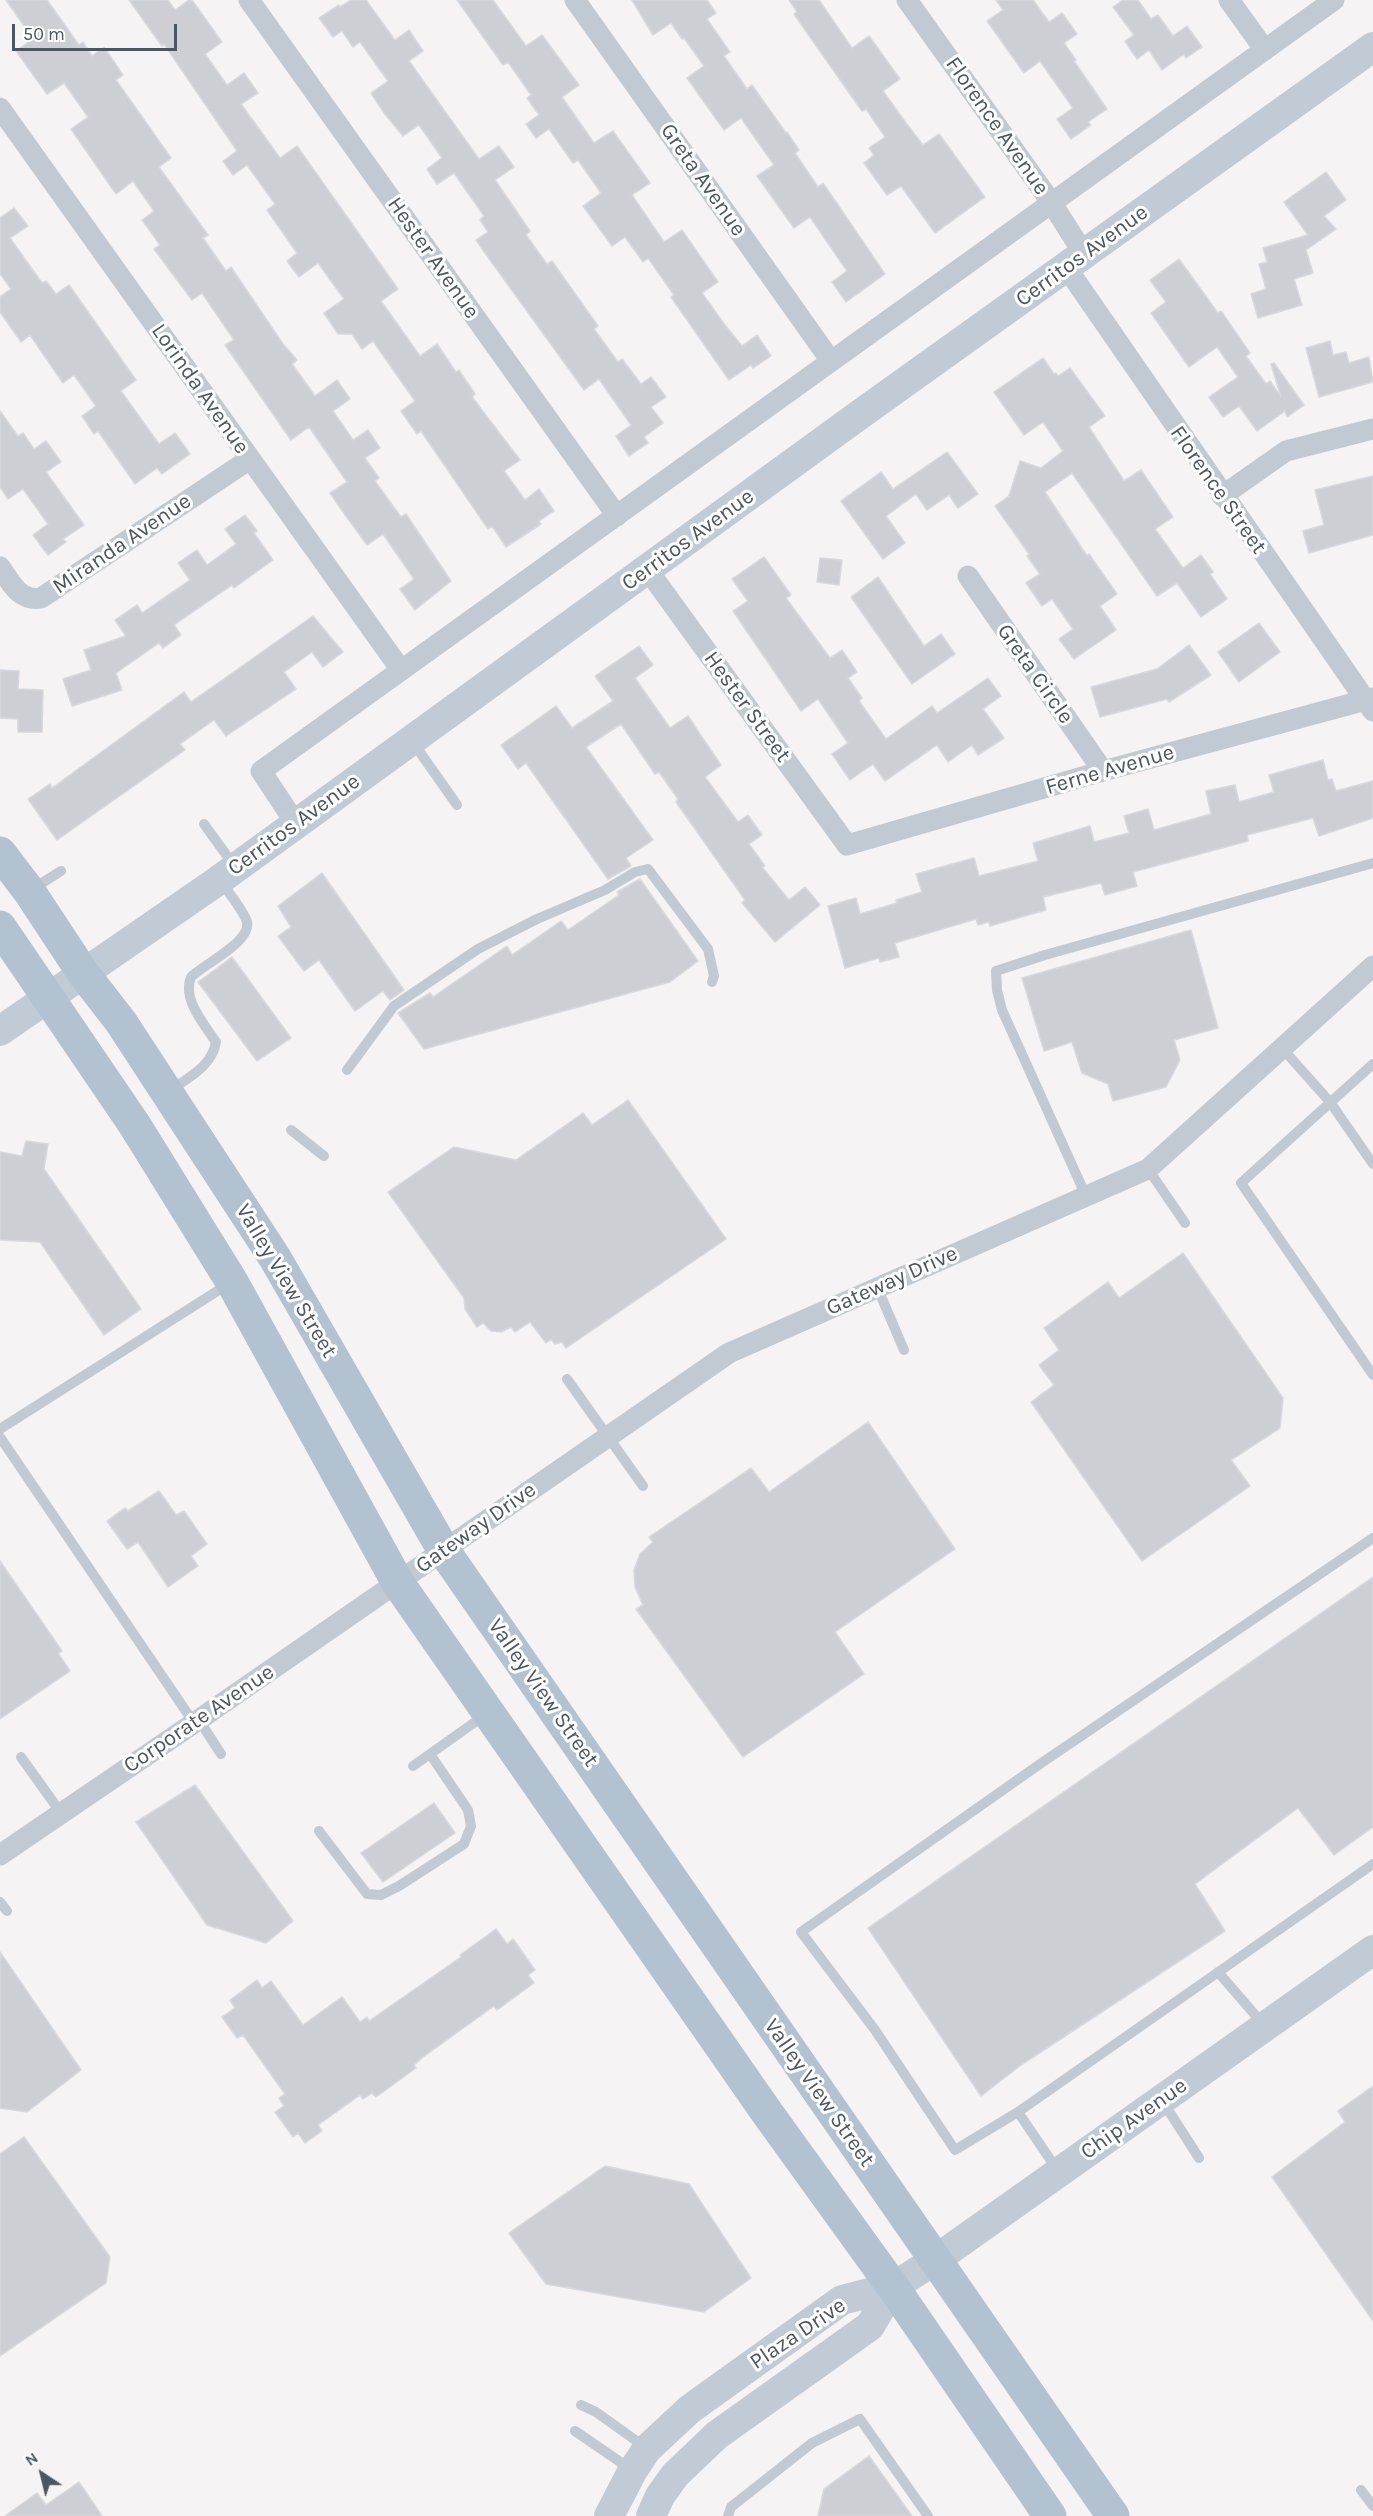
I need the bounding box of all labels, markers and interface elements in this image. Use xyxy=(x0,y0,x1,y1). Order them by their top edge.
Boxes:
scale bar xyxy=(15,12,180,50)
text: 50 m xyxy=(23,23,65,45)
street label: Florence Avenue xyxy=(940,52,1054,200)
street label: Greta Avenue xyxy=(654,119,752,241)
street label: Hester Avenue xyxy=(381,192,485,324)
street label: Cerritos Avenue xyxy=(1011,199,1153,313)
street label: Lorinda Avenue xyxy=(145,319,255,459)
street label: Florence Street xyxy=(1164,421,1272,559)
street label: Cerritos Avenue xyxy=(617,483,759,597)
street label: Miranda Avenue xyxy=(48,488,196,600)
street label: Greta Circle xyxy=(991,619,1079,729)
street label: Hester Street xyxy=(698,646,796,768)
street label: Ferne Avenue xyxy=(1043,739,1177,801)
street label: Cerritos Avenue xyxy=(223,768,365,882)
street label: Valley View Street xyxy=(230,1199,342,1363)
street label: Gateway Drive xyxy=(822,1240,962,1322)
street label: Gateway Drive xyxy=(411,1477,541,1579)
street label: Valley View Street xyxy=(482,1614,604,1772)
street label: Corporate Avenue xyxy=(119,1659,279,1779)
street label: Valley View Street xyxy=(758,2014,880,2172)
street label: Chip Avenue xyxy=(1076,2073,1192,2165)
street label: Plaza Drive xyxy=(745,2292,851,2376)
north arrow xyxy=(12,2444,72,2504)
text: N xyxy=(21,2448,42,2470)

